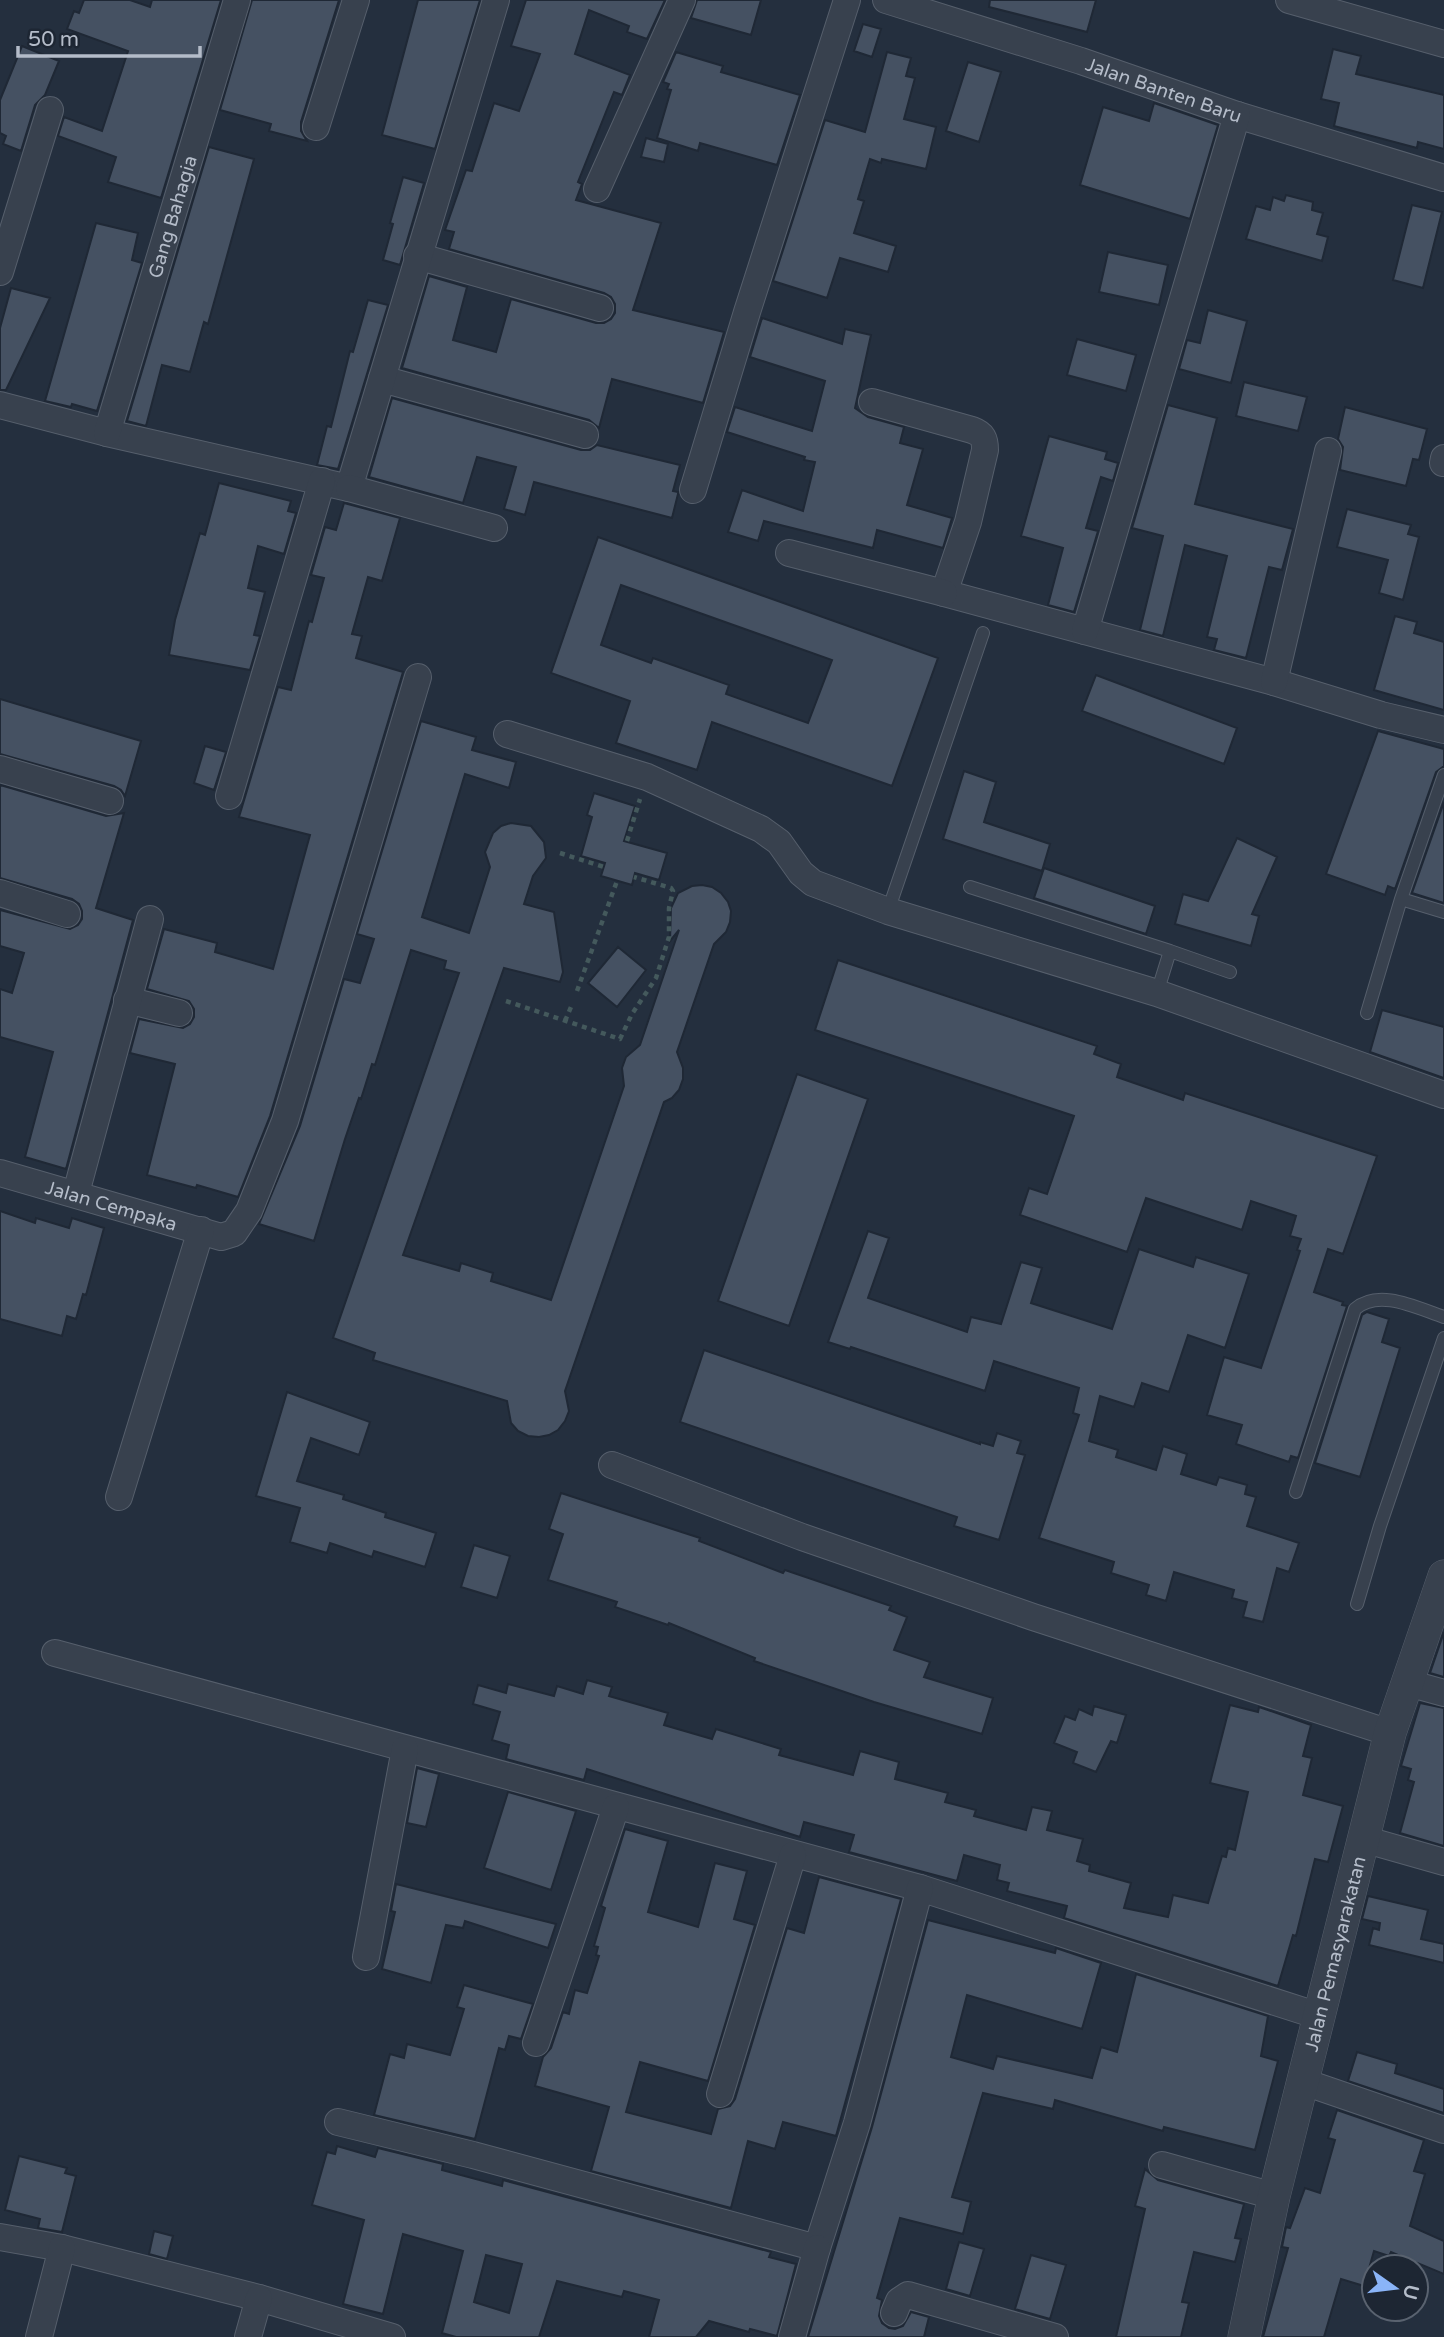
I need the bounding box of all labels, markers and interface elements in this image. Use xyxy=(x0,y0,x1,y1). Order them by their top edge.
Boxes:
scale bar xyxy=(18,14,200,58)
text: 50 m xyxy=(28,27,79,52)
street label: Jalan Banten Baru xyxy=(1083,53,1245,128)
street label: Gang Bahagia xyxy=(144,153,202,281)
street label: Jalan Cempaka xyxy=(43,1177,180,1236)
street label: Jalan Pemasyarakatan xyxy=(1301,1854,1371,2054)
north arrow xyxy=(1360,2253,1430,2323)
text: U xyxy=(1398,2282,1423,2302)

